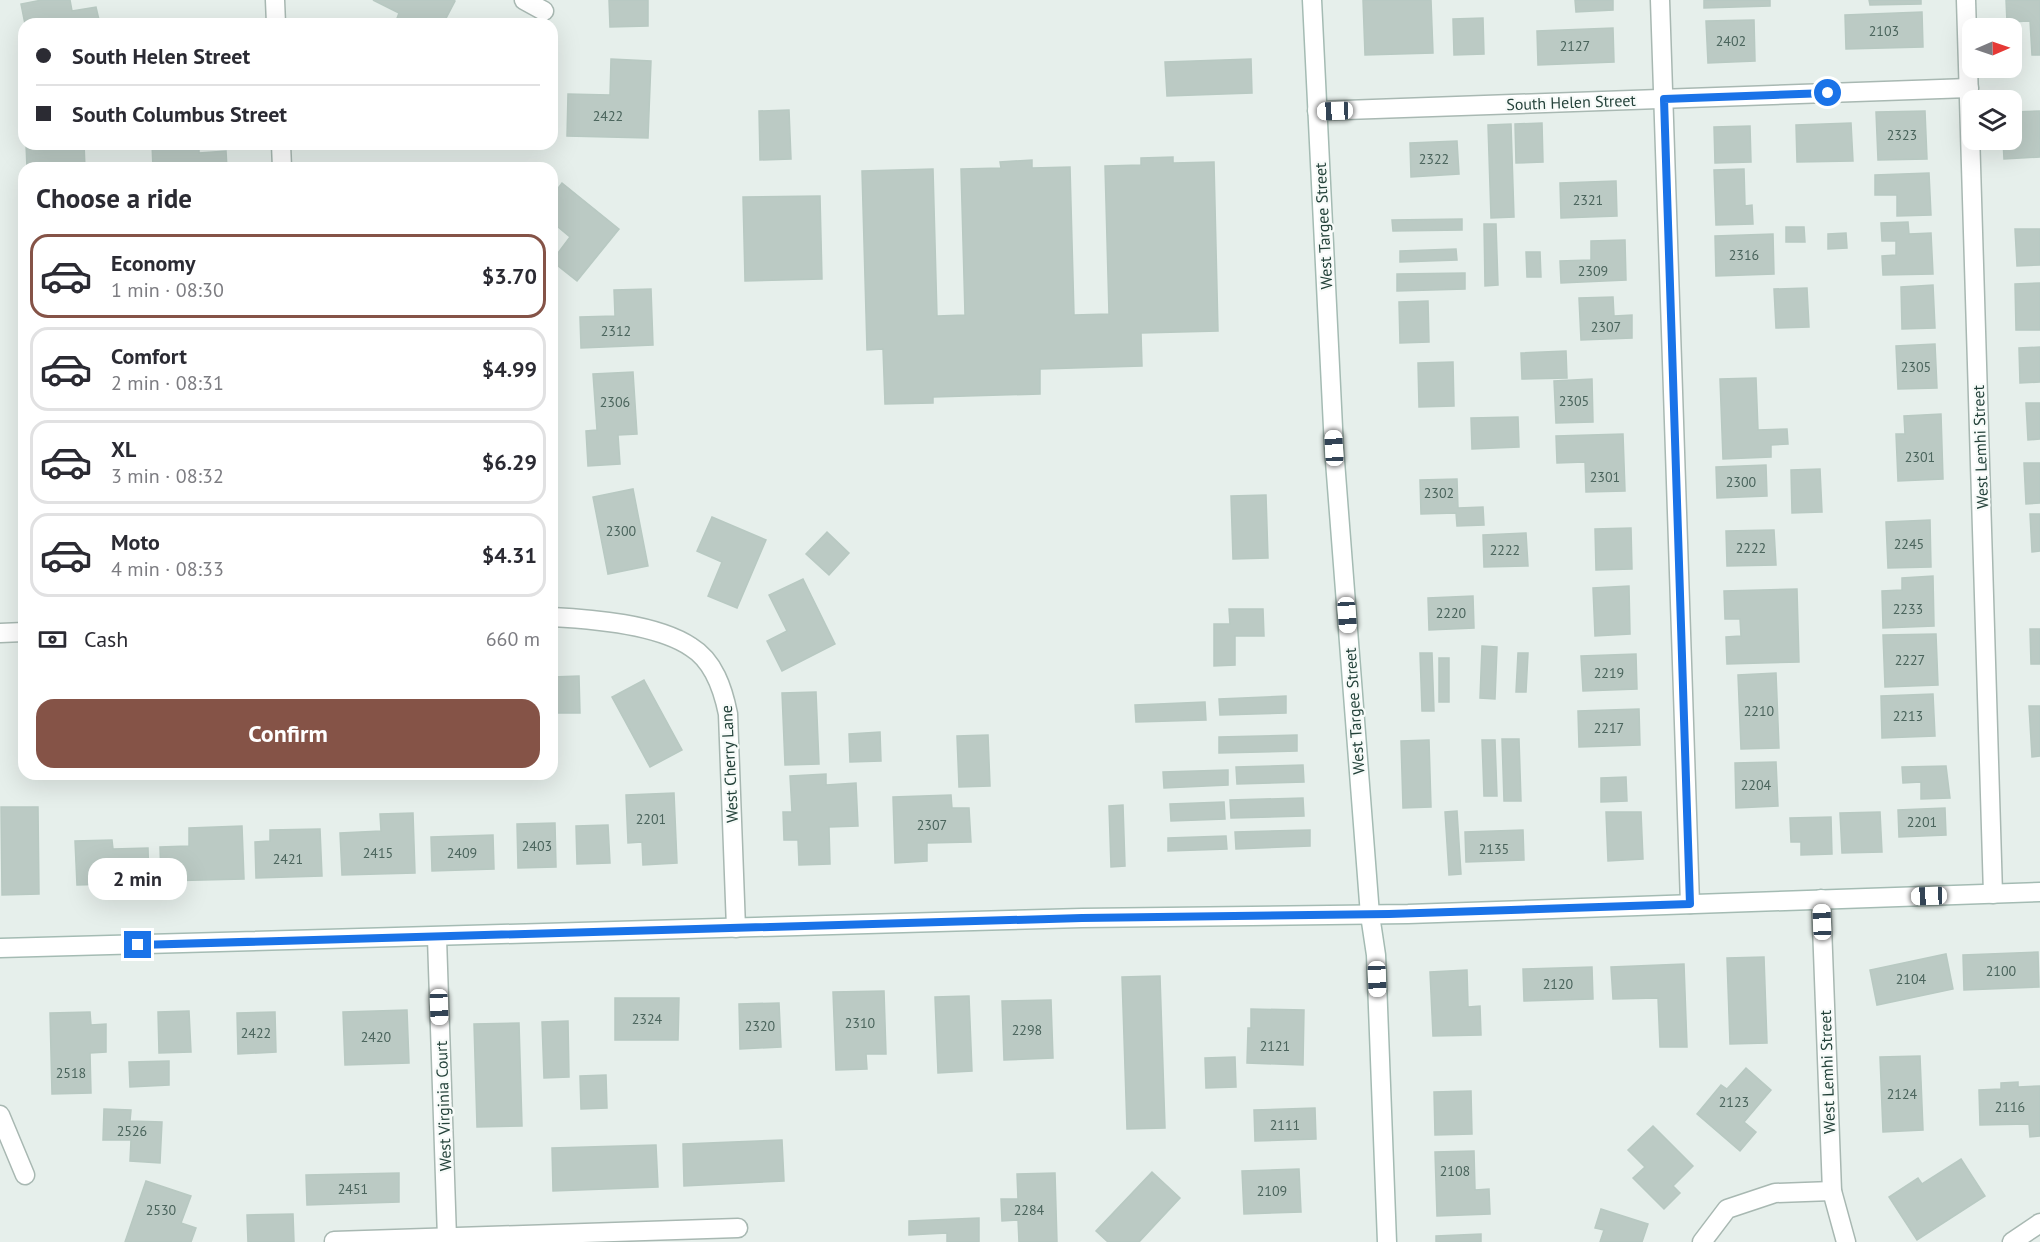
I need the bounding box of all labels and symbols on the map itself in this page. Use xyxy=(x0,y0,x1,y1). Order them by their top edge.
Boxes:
north arrow xyxy=(1962,18,2022,78)
house number: 2103 xyxy=(1869,22,1899,40)
house number: 2402 xyxy=(1716,32,1746,50)
house number: 2127 xyxy=(1560,37,1590,55)
route start xyxy=(1814,79,1841,106)
street label: South Helen Street xyxy=(1506,90,1637,114)
car xyxy=(1317,101,1353,121)
house number: 2422 xyxy=(593,107,623,125)
house number: 2323 xyxy=(1887,126,1917,144)
house number: 2322 xyxy=(1419,150,1449,168)
street label: West Targee Street xyxy=(1310,161,1336,290)
house number: 2321 xyxy=(1573,191,1603,209)
house number: 2316 xyxy=(1729,246,1759,264)
house number: 2309 xyxy=(1578,262,1608,280)
house number: 2307 xyxy=(1591,318,1621,336)
house number: 2312 xyxy=(601,322,631,340)
house number: 2305 xyxy=(1901,358,1931,376)
street label: West Lemhi Street xyxy=(1968,384,1992,509)
house number: 2305 xyxy=(1559,392,1589,410)
house number: 2306 xyxy=(600,393,630,411)
car xyxy=(1324,430,1344,466)
house number: 2301 xyxy=(1905,448,1935,466)
house number: 2301 xyxy=(1590,468,1620,486)
house number: 2300 xyxy=(1726,473,1757,491)
house number: 2302 xyxy=(1424,484,1454,502)
house number: 2300 xyxy=(606,522,637,540)
house number: 2245 xyxy=(1894,535,1924,553)
house number: 2222 xyxy=(1736,539,1766,557)
house number: 2222 xyxy=(1490,541,1520,559)
car xyxy=(1337,596,1357,634)
house number: 2233 xyxy=(1893,600,1923,618)
house number: 2220 xyxy=(1436,604,1467,622)
street label: West Targee Street xyxy=(1340,646,1368,775)
house number: 2227 xyxy=(1895,651,1925,669)
house number: 2219 xyxy=(1594,664,1624,682)
house number: 2210 xyxy=(1744,702,1775,720)
street label: West Cherry Lane xyxy=(716,705,742,823)
house number: 2213 xyxy=(1893,707,1923,725)
house number: 2217 xyxy=(1594,719,1624,737)
house number: 2204 xyxy=(1741,776,1772,794)
house number: 2201 xyxy=(636,810,666,828)
house number: 2201 xyxy=(1907,813,1937,831)
house number: 2307 xyxy=(917,816,947,834)
house number: 2403 xyxy=(522,837,552,855)
house number: 2135 xyxy=(1479,840,1509,858)
house number: 2415 xyxy=(363,844,393,862)
house number: 2409 xyxy=(447,844,477,862)
house number: 2421 xyxy=(273,850,303,868)
callout: 2 min xyxy=(88,858,188,900)
car xyxy=(1911,886,1947,906)
car xyxy=(1812,904,1832,940)
route end xyxy=(124,931,151,958)
car xyxy=(1367,961,1387,997)
house number: 2100 xyxy=(1986,962,2017,980)
house number: 2104 xyxy=(1896,970,1927,988)
house number: 2120 xyxy=(1543,975,1574,993)
car xyxy=(429,989,449,1025)
street label: West Lemhi Street xyxy=(1815,1009,1839,1134)
house number: 2324 xyxy=(632,1010,663,1028)
house number: 2310 xyxy=(845,1014,876,1032)
house number: 2320 xyxy=(745,1017,776,1035)
house number: 2298 xyxy=(1012,1021,1042,1039)
house number: 2422 xyxy=(241,1024,271,1042)
house number: 2420 xyxy=(361,1028,392,1046)
house number: 2121 xyxy=(1260,1037,1290,1055)
street label: West Virginia Court xyxy=(431,1040,455,1172)
house number: 2518 xyxy=(56,1064,86,1082)
house number: 2124 xyxy=(1887,1085,1918,1103)
house number: 2123 xyxy=(1719,1093,1749,1111)
house number: 2116 xyxy=(1995,1098,2025,1116)
house number: 2111 xyxy=(1270,1116,1300,1134)
house number: 2526 xyxy=(117,1122,147,1140)
house number: 2108 xyxy=(1440,1162,1470,1180)
house number: 2451 xyxy=(338,1180,368,1198)
house number: 2109 xyxy=(1257,1182,1287,1200)
house number: 2530 xyxy=(146,1201,177,1219)
house number: 2284 xyxy=(1014,1201,1045,1219)

